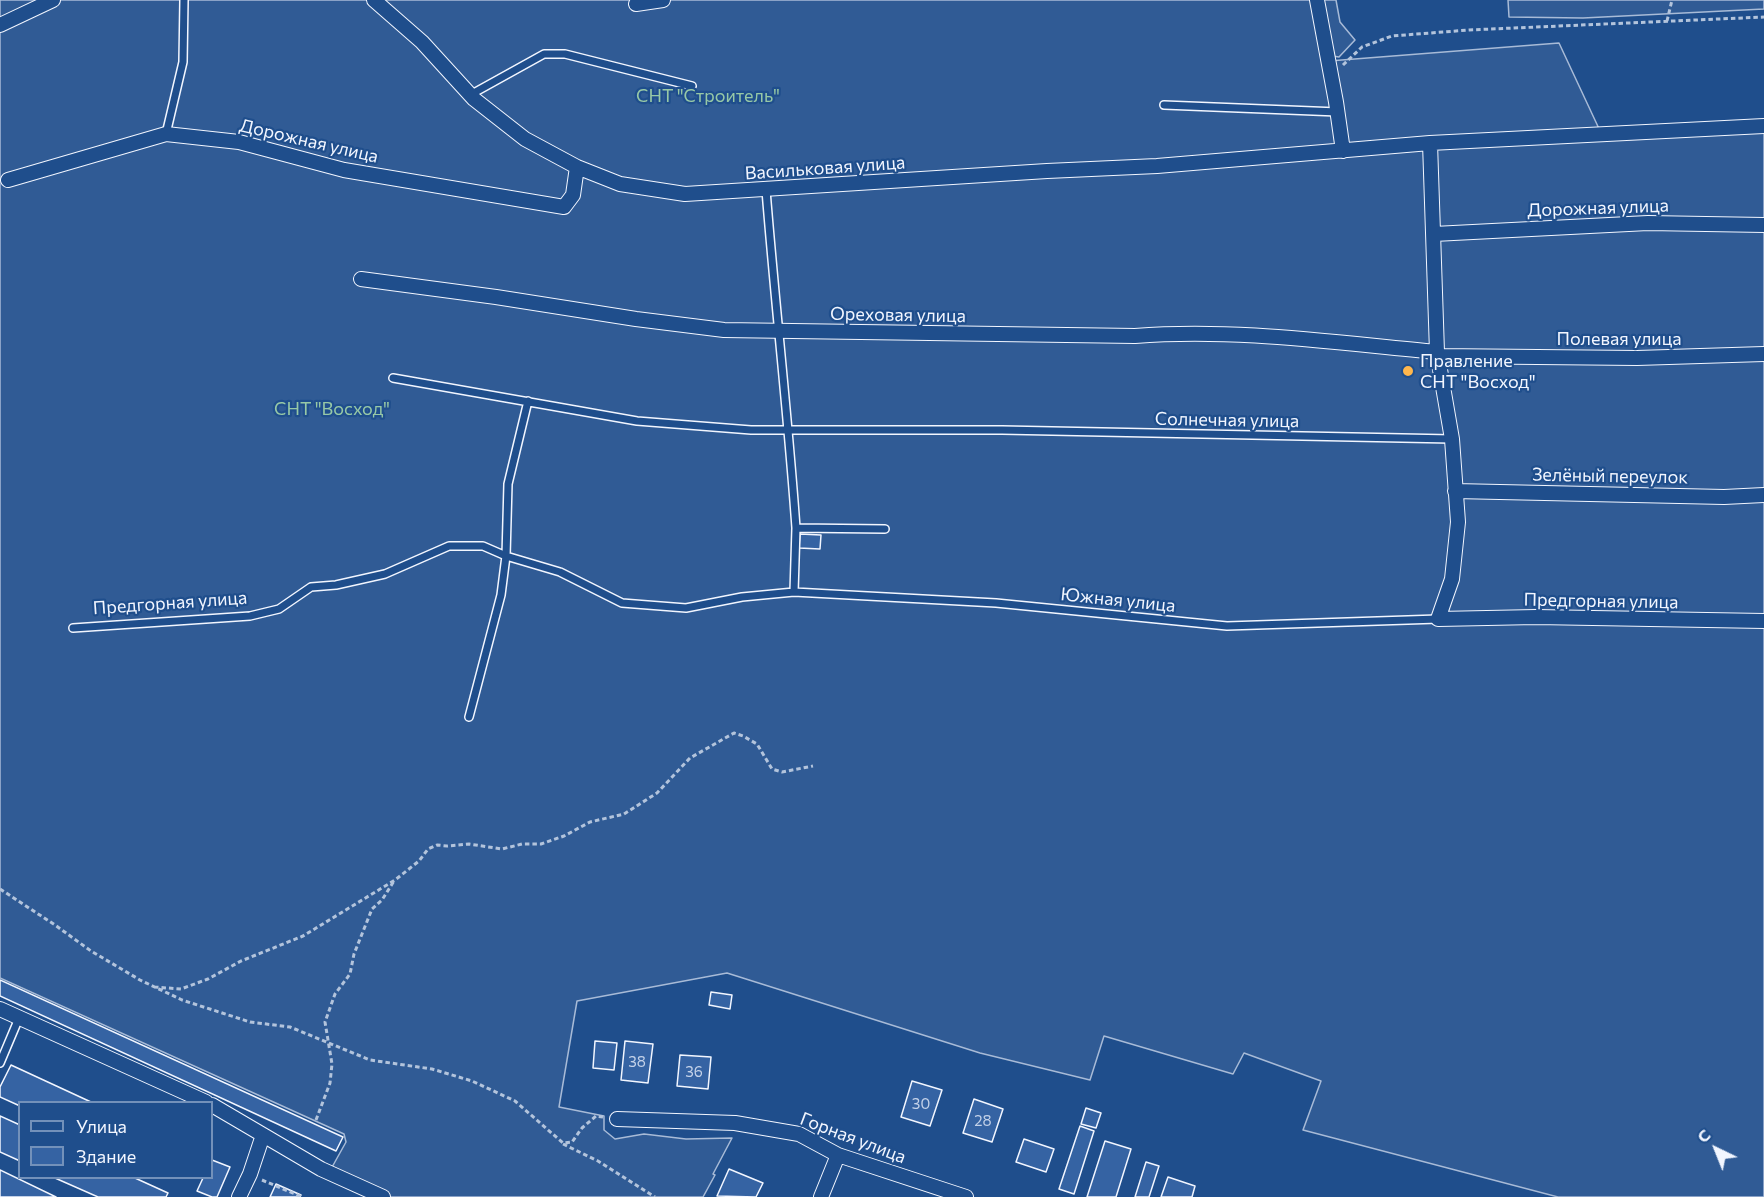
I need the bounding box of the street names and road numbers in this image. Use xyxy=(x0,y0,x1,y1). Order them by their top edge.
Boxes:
street label: Дорожная улица xyxy=(238,115,380,167)
street label: Васильковая улица xyxy=(744,152,906,184)
street label: Дорожная улица xyxy=(1527,195,1669,221)
street label: Ореховая улица xyxy=(830,303,966,327)
street label: Полевая улица xyxy=(1557,328,1681,350)
street label: Солнечная улица xyxy=(1155,408,1299,432)
street label: Зелёный переулок xyxy=(1532,464,1688,488)
street label: Южная улица xyxy=(1059,583,1177,617)
street label: Предгорная улица xyxy=(92,587,248,619)
street label: Предгорная улица xyxy=(1523,589,1679,613)
street label: Горная улица xyxy=(797,1108,909,1168)

